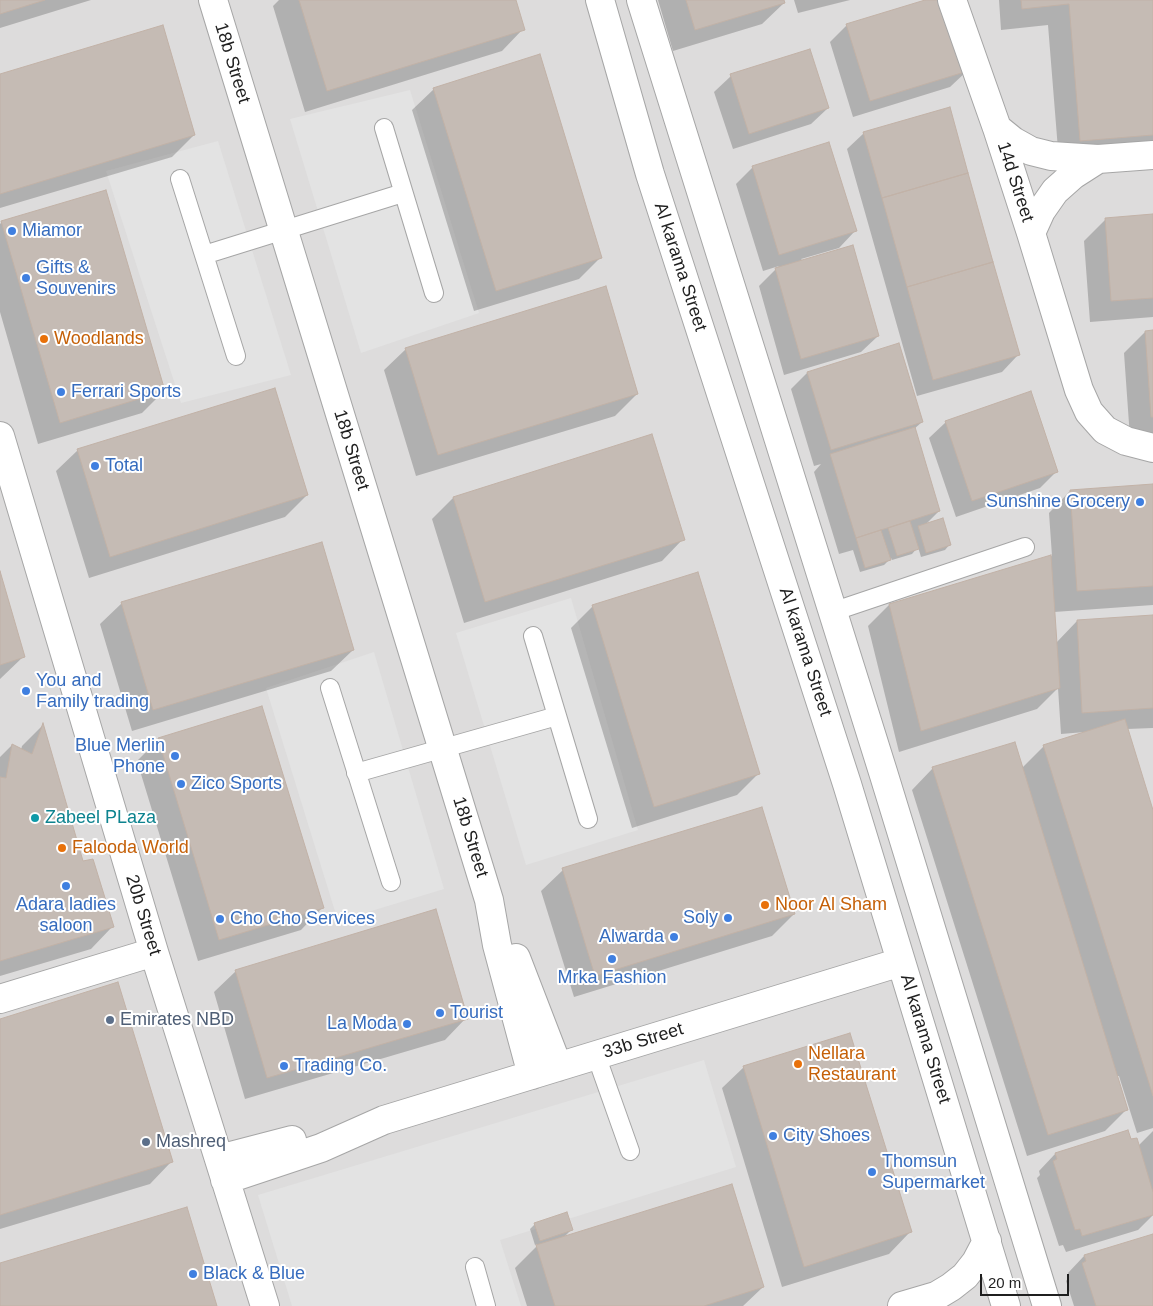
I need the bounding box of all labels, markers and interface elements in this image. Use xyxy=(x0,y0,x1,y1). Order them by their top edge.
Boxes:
street label: 18b Street xyxy=(210,20,254,106)
street label: 14d Street xyxy=(992,139,1038,225)
street label: Al karama Street xyxy=(649,200,711,334)
place label: Miamor xyxy=(22,220,82,242)
marker: Miamor xyxy=(6,225,18,237)
place label: Gifts & Souvenirs xyxy=(36,257,116,300)
marker: Gifts & Souvenirs xyxy=(20,272,32,284)
place label: Woodlands xyxy=(54,328,144,350)
marker: Woodlands xyxy=(38,333,50,345)
place label: Ferrari Sports xyxy=(71,381,181,403)
marker: Ferrari Sports xyxy=(55,386,67,398)
street label: 18b Street xyxy=(329,407,373,493)
place label: Total xyxy=(105,455,143,477)
marker: Total xyxy=(89,460,101,472)
place label: Sunshine Grocery xyxy=(986,491,1130,513)
marker: Sunshine Grocery xyxy=(1134,496,1146,508)
street label: Al karama Street xyxy=(774,585,836,719)
place label: You and Family trading xyxy=(36,670,149,712)
marker: You and Family trading xyxy=(20,685,32,697)
place label: Blue Merlin Phone xyxy=(75,735,165,778)
marker: Blue Merlin Phone xyxy=(169,750,181,762)
place label: Zico Sports xyxy=(191,773,282,795)
marker: Zico Sports xyxy=(175,778,187,790)
street label: 18b Street xyxy=(448,794,492,880)
place label: Zabeel PLaza xyxy=(45,807,156,829)
marker: Zabeel PLaza xyxy=(29,812,41,824)
place label: Falooda World xyxy=(72,837,189,859)
marker: Falooda World xyxy=(56,842,68,854)
street label: 20b Street xyxy=(121,872,165,958)
marker: Adara ladies saloon xyxy=(60,880,72,892)
place label: Adara ladies saloon xyxy=(16,894,116,936)
place label: Noor Al Sham xyxy=(775,894,887,916)
marker: Noor Al Sham xyxy=(759,899,771,911)
place label: Soly xyxy=(683,907,718,929)
place label: Cho Cho Services xyxy=(230,908,375,930)
marker: Soly xyxy=(722,912,734,924)
marker: Cho Cho Services xyxy=(214,913,226,925)
place label: Alwarda xyxy=(599,926,664,948)
marker: Alwarda xyxy=(668,931,680,943)
marker: Mrka Fashion xyxy=(606,953,618,965)
place label: Mrka Fashion xyxy=(557,967,667,989)
street label: Al karama Street xyxy=(895,972,955,1106)
place label: Tourist xyxy=(450,1002,503,1024)
marker: Tourist xyxy=(434,1007,446,1019)
place label: Emirates NBD xyxy=(120,1009,234,1031)
place label: La Moda xyxy=(327,1013,397,1035)
marker: Emirates NBD xyxy=(104,1014,116,1026)
marker: La Moda xyxy=(401,1018,413,1030)
street label: 33b Street xyxy=(600,1019,686,1063)
place label: Nellara Restaurant xyxy=(808,1043,896,1086)
place label: Trading Co. xyxy=(294,1055,387,1077)
marker: Nellara Restaurant xyxy=(792,1058,804,1070)
marker: Trading Co. xyxy=(278,1060,290,1072)
place label: City Shoes xyxy=(783,1125,870,1147)
marker: City Shoes xyxy=(767,1130,779,1142)
place label: Mashreq xyxy=(156,1131,226,1153)
marker: Mashreq xyxy=(140,1136,152,1148)
place label: Thomsun Supermarket xyxy=(882,1151,985,1194)
marker: Thomsun Supermarket xyxy=(866,1166,878,1178)
place label: Black & Blue xyxy=(203,1263,305,1285)
scale bar xyxy=(983,1264,1072,1296)
marker: Black & Blue xyxy=(187,1268,199,1280)
text: 20 m xyxy=(988,1274,1021,1291)

